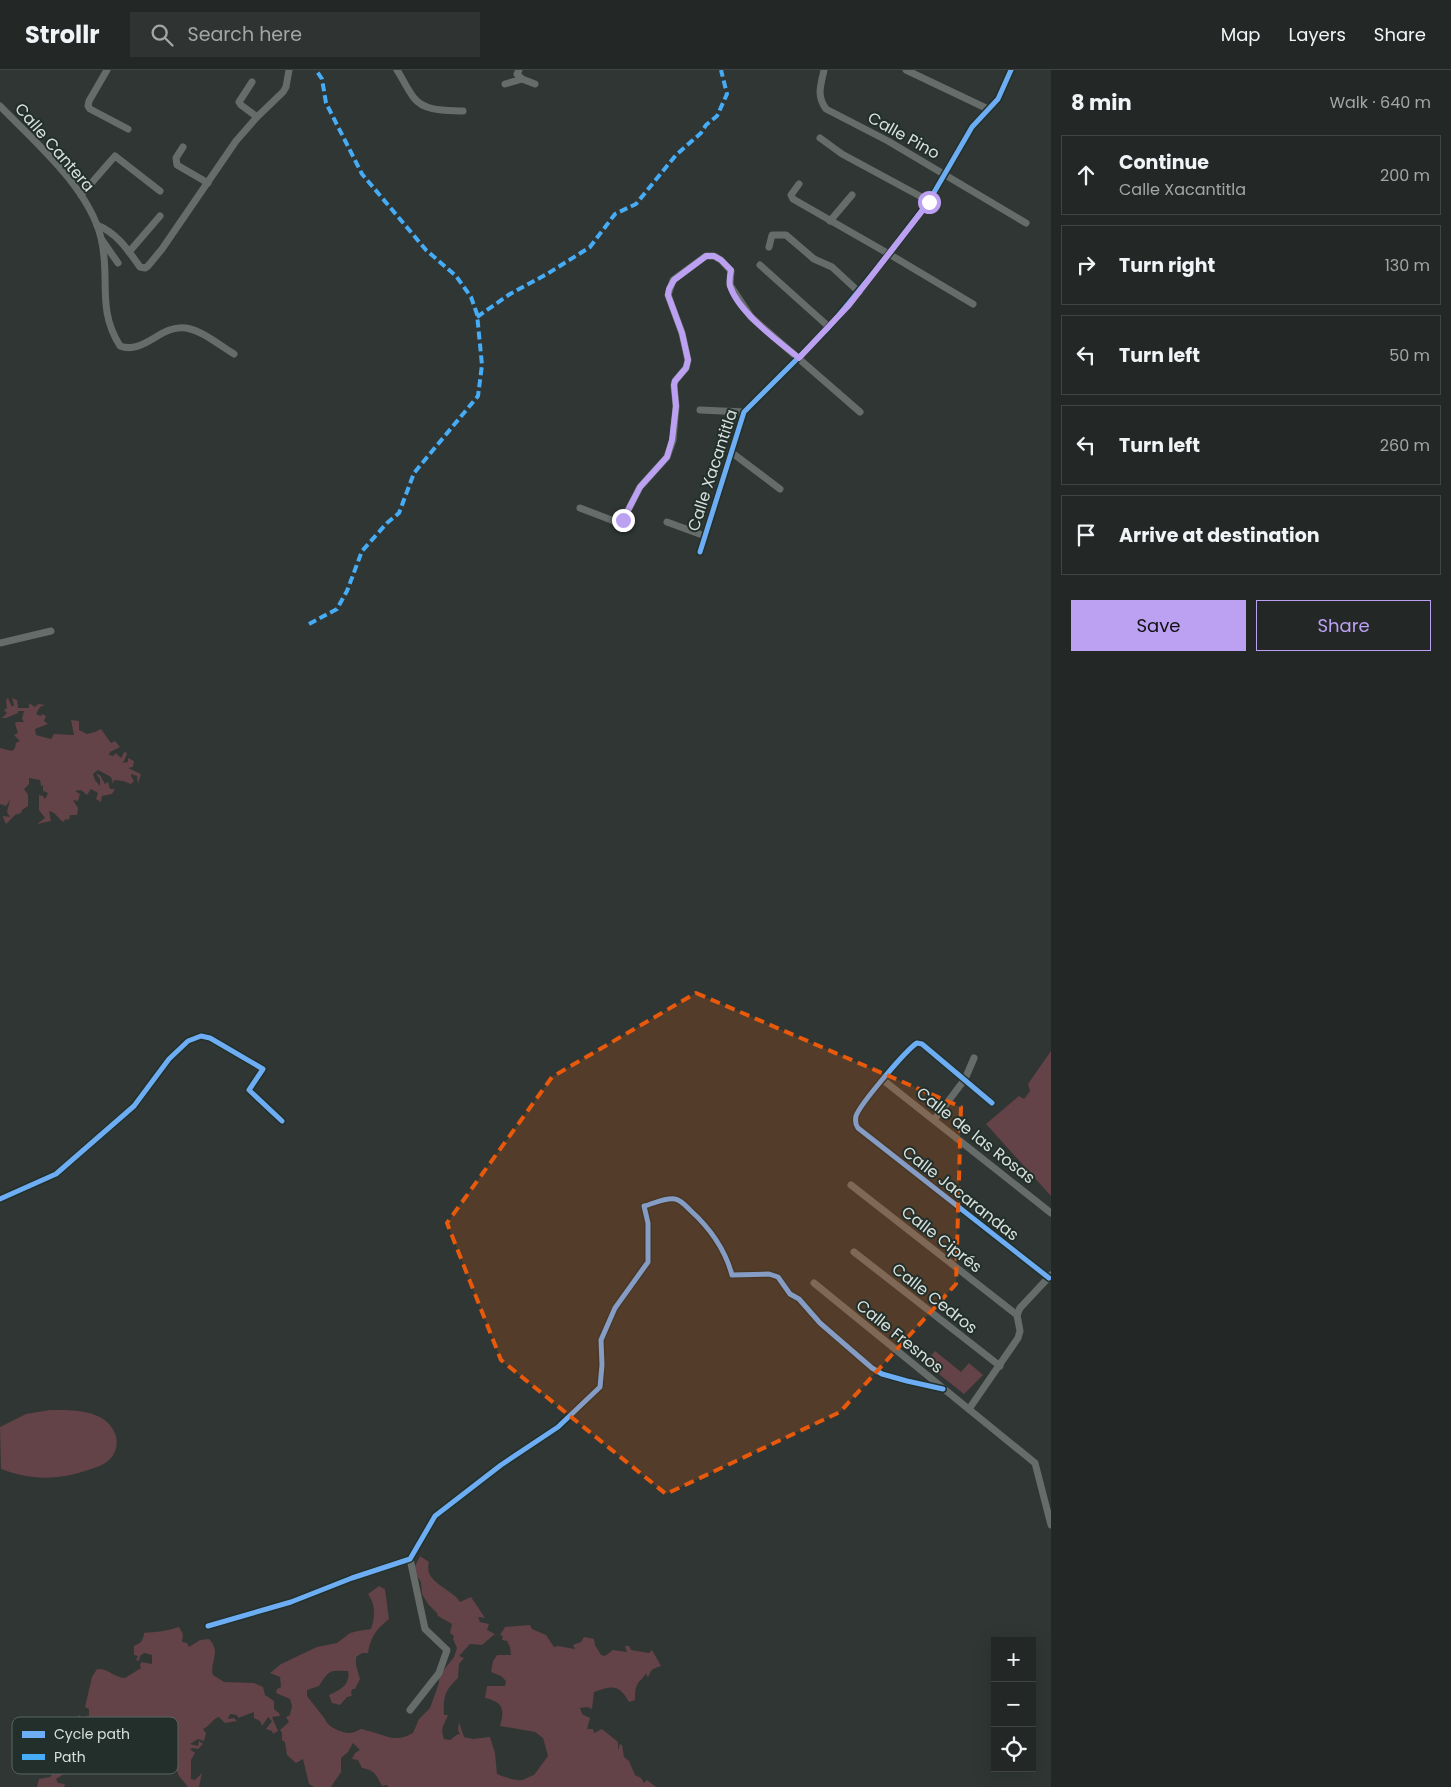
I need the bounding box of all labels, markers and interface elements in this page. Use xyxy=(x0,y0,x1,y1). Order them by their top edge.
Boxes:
search box xyxy=(130,12,480,57)
text: Strollr xyxy=(25,18,100,51)
icon: search xyxy=(148,21,176,49)
text: Search here xyxy=(188,21,302,48)
text: Map xyxy=(1221,22,1261,47)
text: Layers xyxy=(1289,22,1346,47)
text: Share xyxy=(1374,22,1426,47)
text: 8 min xyxy=(1071,88,1132,117)
text: Walk · 640 m xyxy=(1329,91,1431,114)
street label: Calle Cantera xyxy=(9,98,100,197)
street label: Calle Pino xyxy=(864,106,944,165)
text: Continue xyxy=(1119,149,1209,176)
icon: ahead xyxy=(1072,161,1100,189)
text: 200 m xyxy=(1380,164,1430,187)
text: Calle Xacantitla xyxy=(1119,178,1246,201)
route start xyxy=(918,191,941,214)
icon: right xyxy=(1072,251,1100,279)
text: Turn right xyxy=(1119,252,1215,279)
text: 130 m xyxy=(1385,254,1430,277)
icon: left xyxy=(1072,341,1100,369)
text: Turn left xyxy=(1119,342,1200,369)
text: 50 m xyxy=(1389,344,1430,367)
street label: Calle Xacantitla xyxy=(682,406,743,534)
icon: left xyxy=(1072,431,1100,459)
text: Turn left xyxy=(1119,432,1200,459)
text: 260 m xyxy=(1380,434,1430,457)
route end xyxy=(612,509,635,532)
icon: arrive xyxy=(1072,521,1100,549)
text: Arrive at destination xyxy=(1119,522,1320,549)
button: Save xyxy=(1071,600,1246,651)
button: Share xyxy=(1256,600,1431,651)
street label: Calle de las Rosas xyxy=(911,1082,1040,1189)
street label: Calle Jacarandas xyxy=(898,1141,1024,1246)
street label: Calle Ciprés xyxy=(897,1201,987,1278)
street label: Calle Cedros xyxy=(887,1258,982,1339)
street label: Calle Fresnos xyxy=(851,1294,948,1379)
map controls xyxy=(991,1637,1036,1772)
button: + xyxy=(991,1637,1036,1682)
button: − xyxy=(991,1682,1036,1727)
legend xyxy=(12,1717,178,1774)
text: Cycle path xyxy=(54,1724,130,1744)
button: locate xyxy=(991,1727,1036,1772)
text: Path xyxy=(54,1747,86,1767)

